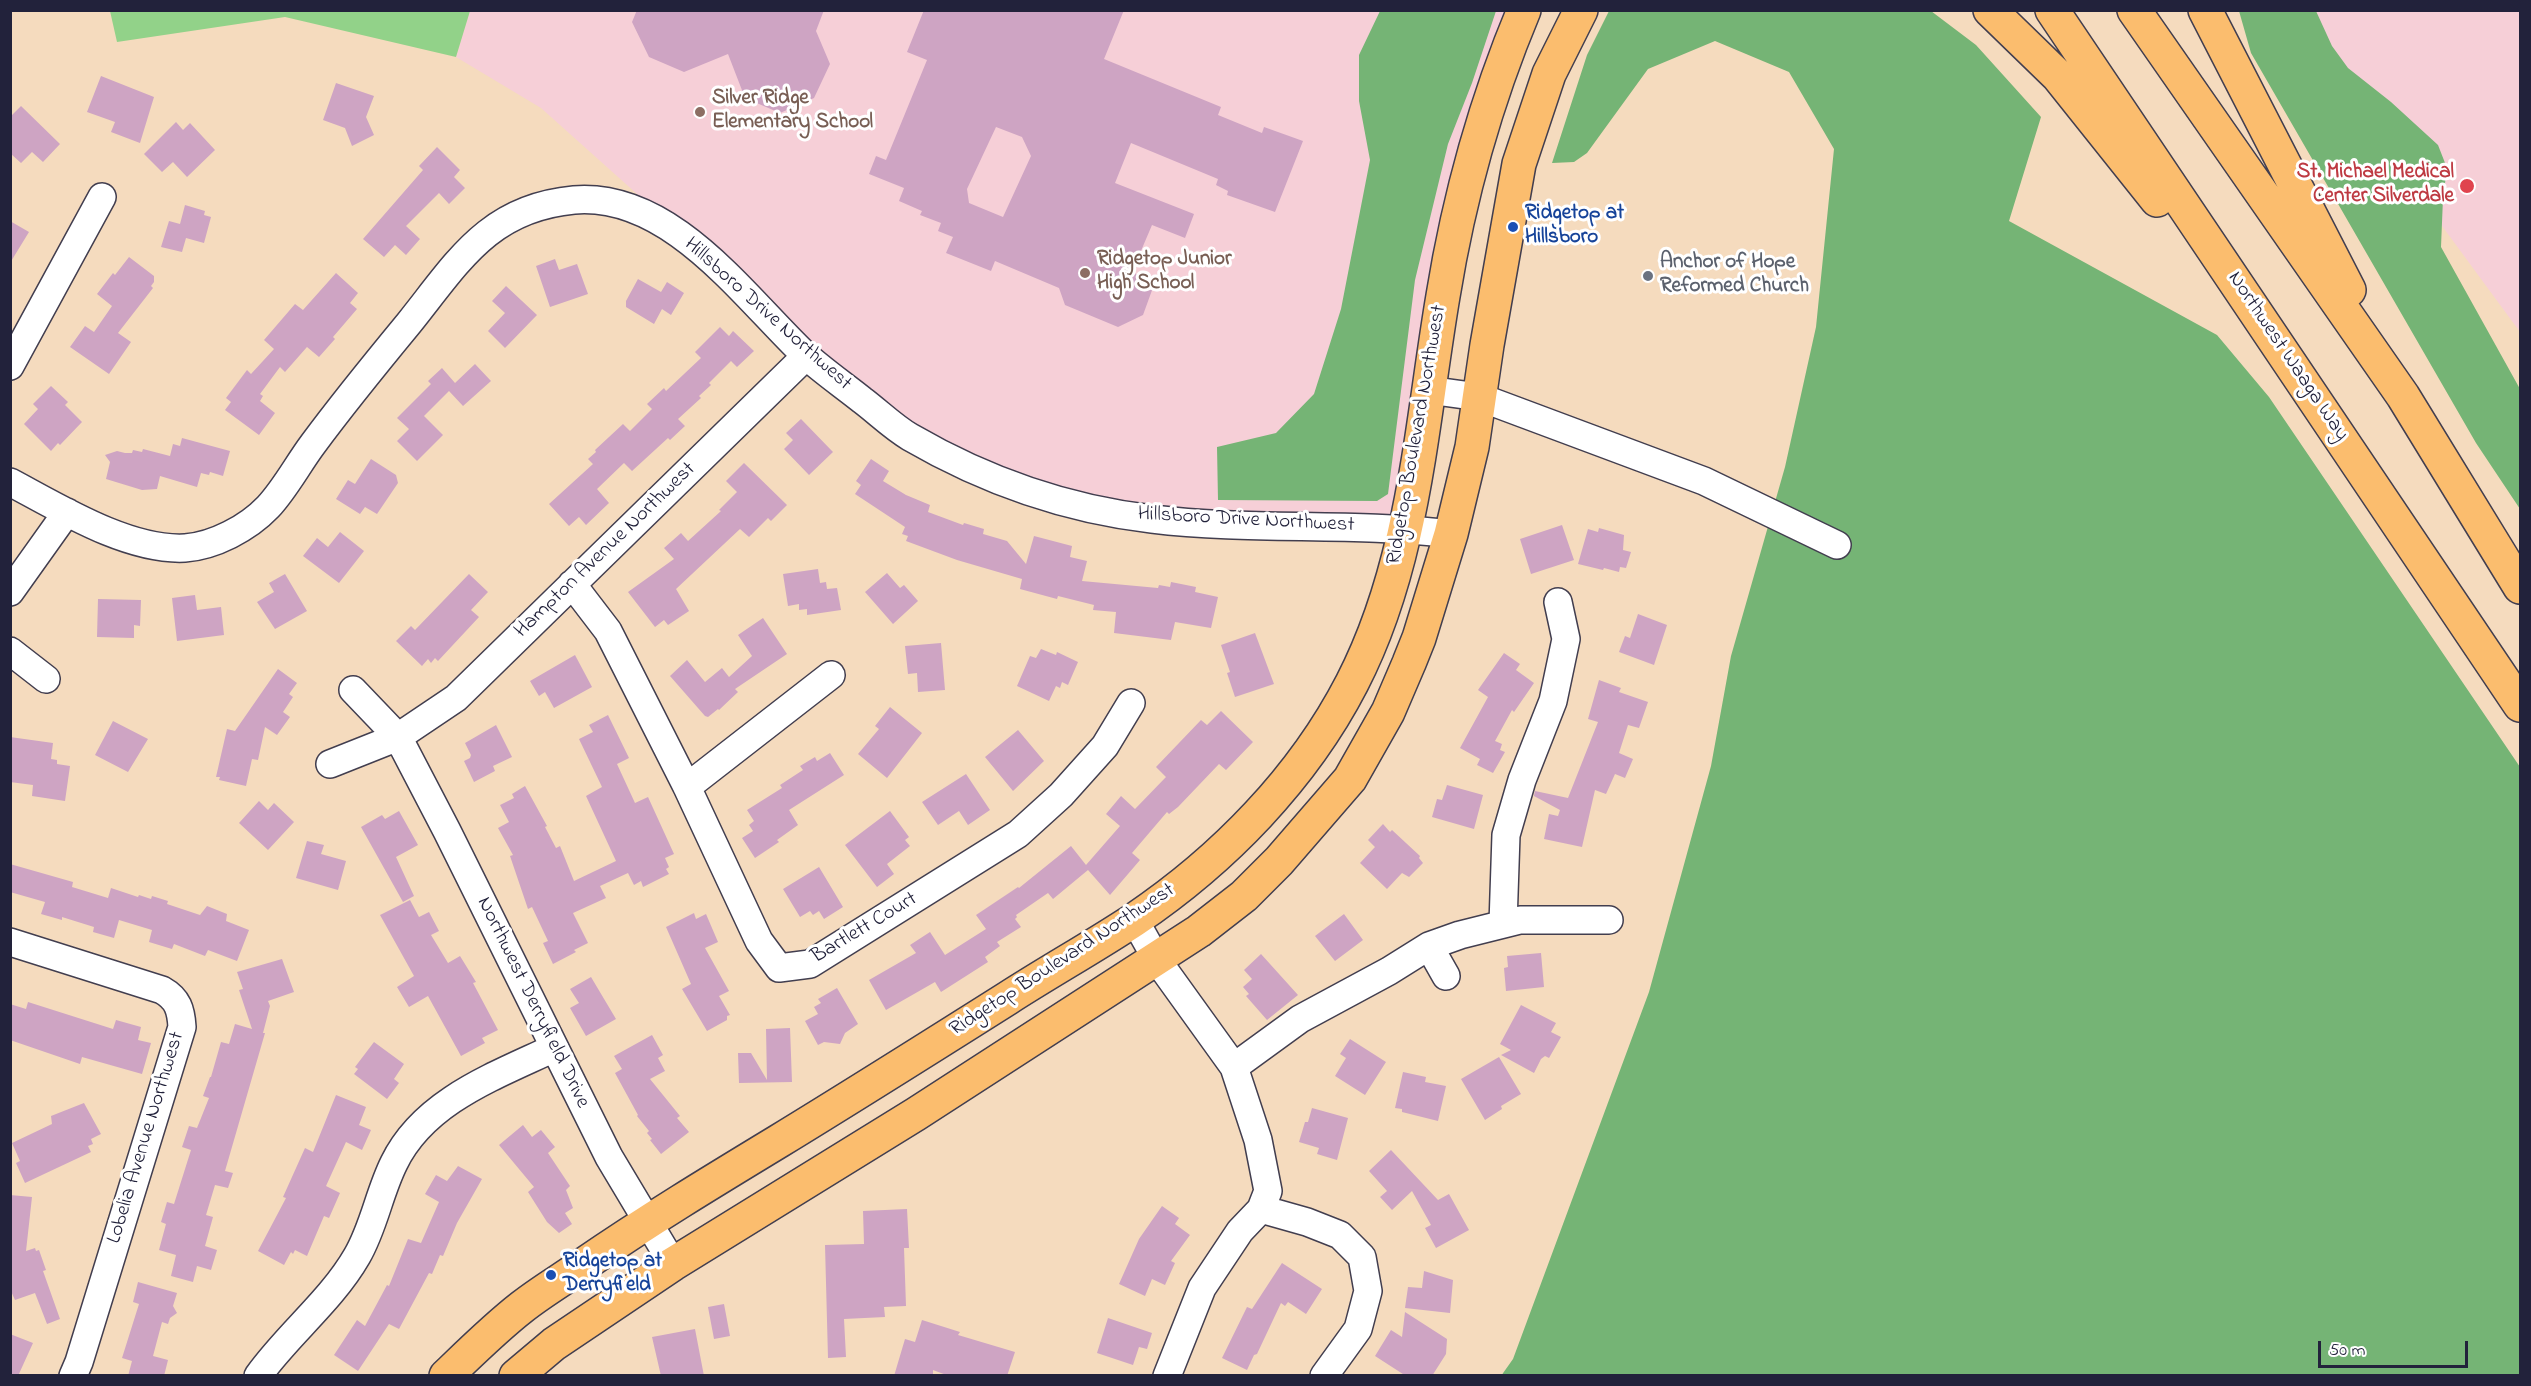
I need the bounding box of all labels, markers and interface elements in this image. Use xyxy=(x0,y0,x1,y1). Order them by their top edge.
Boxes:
place label: Silver Ridge Elementary School xyxy=(712,87,873,137)
marker: Silver Ridge Elementary School xyxy=(693,105,707,119)
place label: St. Michael Medical Center Silverdale xyxy=(2297,161,2454,211)
marker: St. Michael Medical Center Silverdale xyxy=(2458,177,2476,195)
place label: Ridgetop at Hillsboro xyxy=(1525,202,1624,252)
marker: Ridgetop at Hillsboro xyxy=(1506,220,1520,234)
street label: Hillsboro Drive Northwest xyxy=(678,233,856,397)
place label: Ridgetop Junior High School xyxy=(1097,248,1231,298)
place label: Anchor of Hope Reformed Church xyxy=(1660,251,1809,301)
marker: Ridgetop Junior High School xyxy=(1078,266,1092,280)
street label: Northwest Waaga Way xyxy=(2221,267,2353,447)
marker: Anchor of Hope Reformed Church xyxy=(1641,269,1655,283)
street label: Ridgetop Boulevard Northwest xyxy=(1383,303,1453,567)
street label: Hampton Avenue Northwest xyxy=(510,458,702,644)
street label: Hillsboro Drive Northwest xyxy=(1137,503,1355,539)
street label: Ridgetop Boulevard Northwest xyxy=(946,879,1180,1043)
street label: Bartlett Court xyxy=(807,887,923,971)
street label: Northwest Derryfield Drive xyxy=(470,893,594,1113)
street label: Lobelia Avenue Northwest xyxy=(103,1029,191,1247)
place label: Ridgetop at Derryfield xyxy=(563,1250,662,1300)
marker: Ridgetop at Derryfield xyxy=(544,1268,558,1282)
scale bar xyxy=(2321,1329,2471,1367)
text: 50 m xyxy=(2329,1338,2366,1364)

